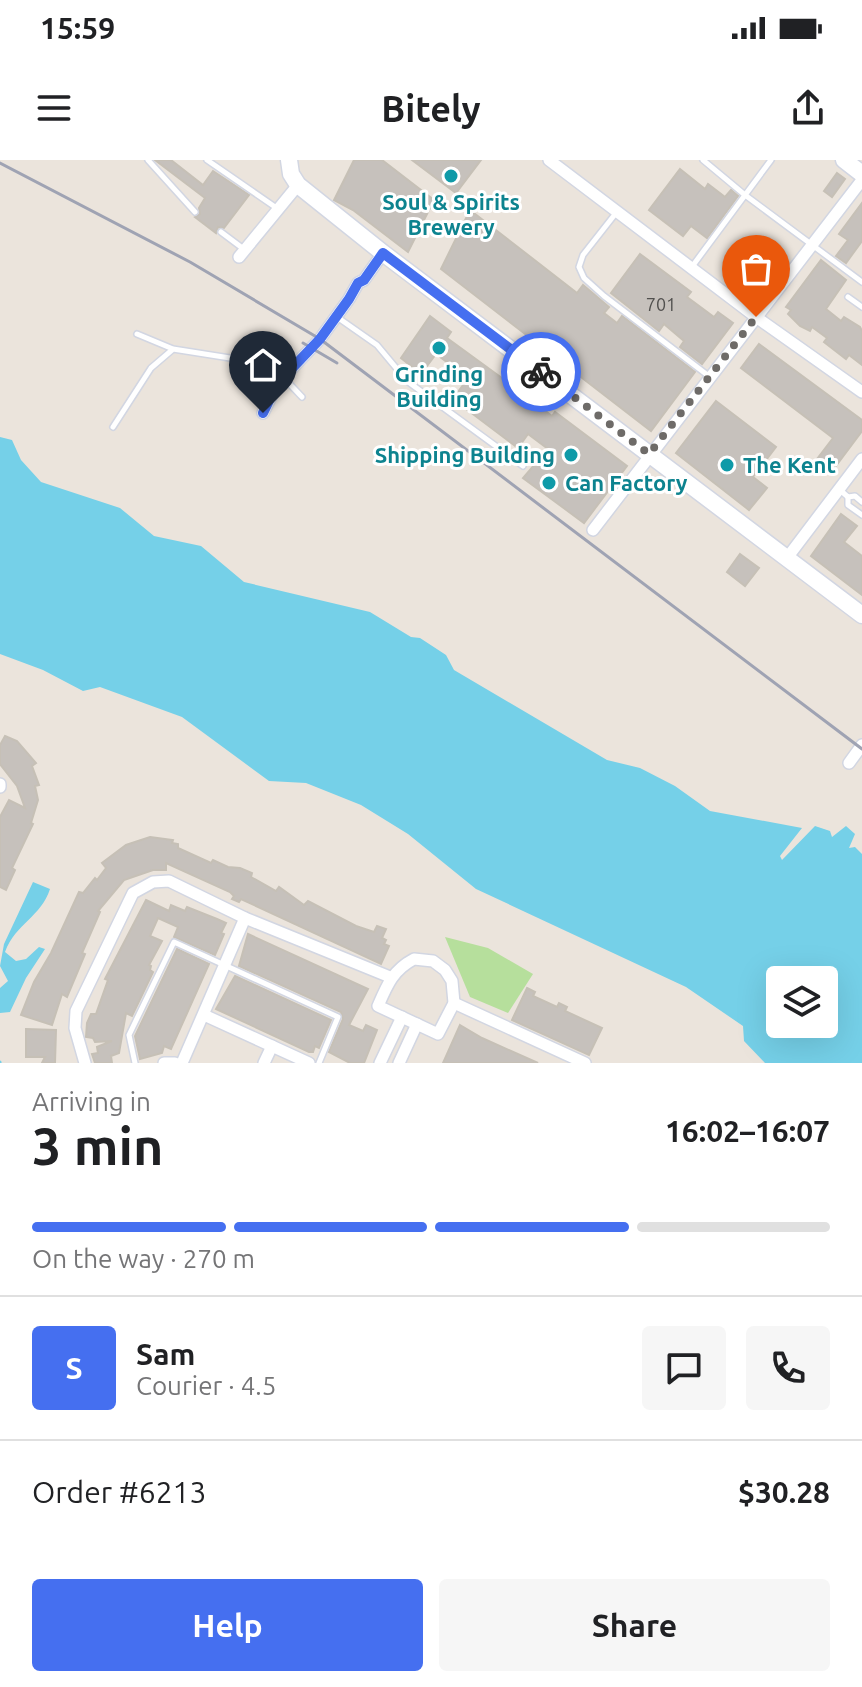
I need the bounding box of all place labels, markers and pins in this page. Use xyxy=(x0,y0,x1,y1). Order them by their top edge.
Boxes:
marker: Soul & Spirits Brewery xyxy=(442,167,460,185)
place label: Soul & Spirits Brewery xyxy=(382,189,520,239)
pin xyxy=(722,235,790,317)
pin xyxy=(229,331,297,413)
marker: Grinding Building xyxy=(430,339,448,357)
place label: Grinding Building xyxy=(395,361,483,411)
place label: Shipping Building xyxy=(375,442,555,467)
marker: Shipping Building xyxy=(562,446,580,464)
place label: The Kent xyxy=(743,452,836,477)
marker: The Kent xyxy=(718,456,736,474)
place label: Can Factory xyxy=(565,470,688,495)
marker: Can Factory xyxy=(540,474,558,492)

